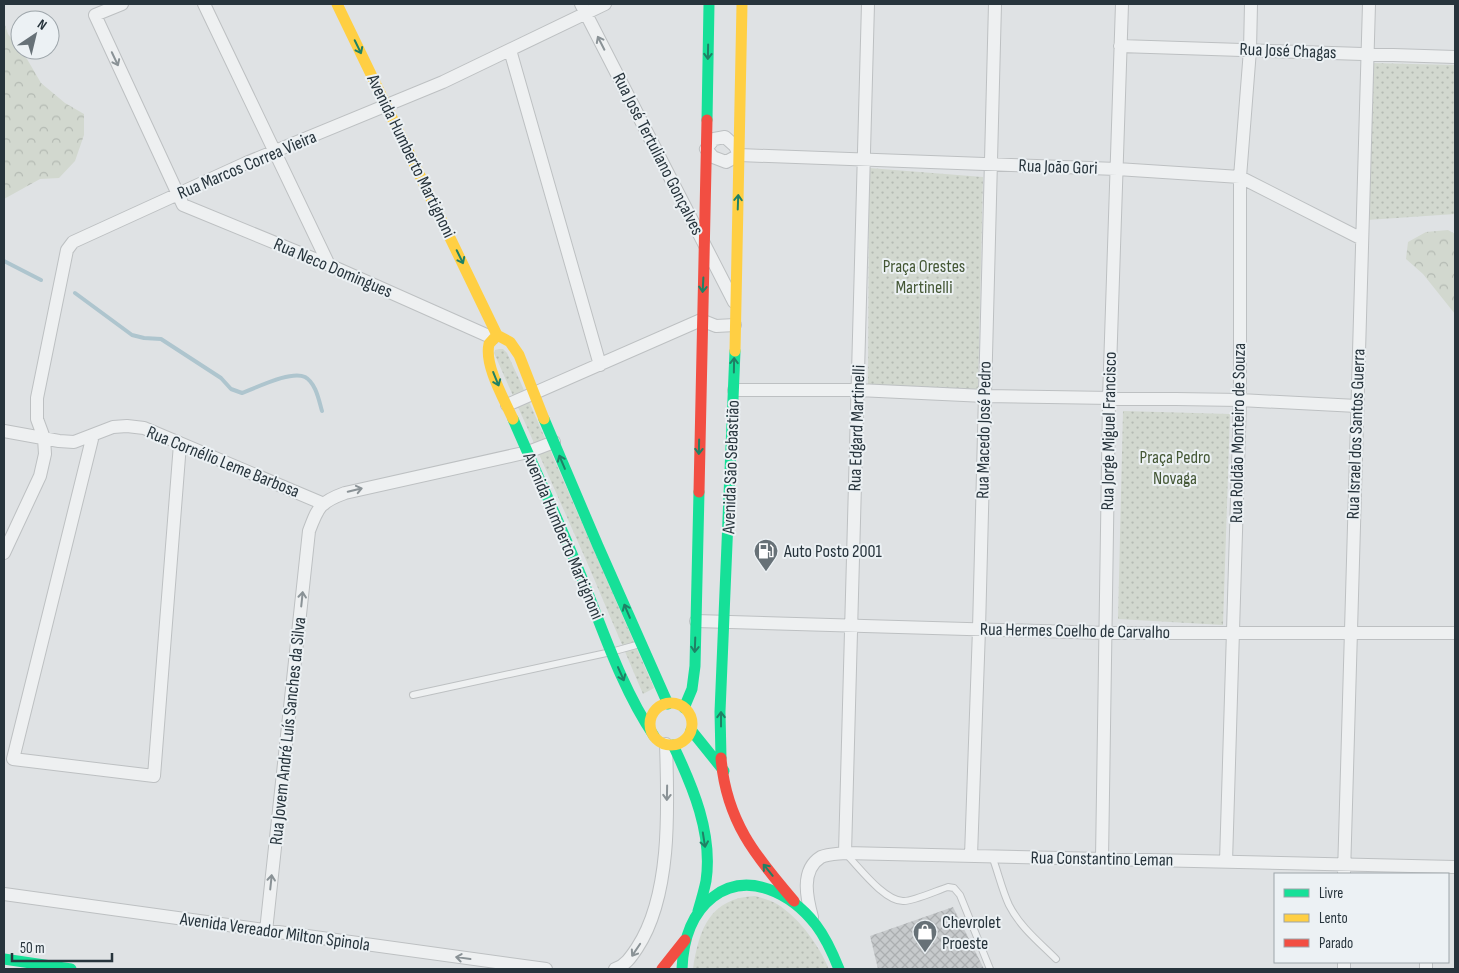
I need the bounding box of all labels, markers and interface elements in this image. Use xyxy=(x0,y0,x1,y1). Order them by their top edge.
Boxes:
north arrow xyxy=(10,10,60,60)
text: N xyxy=(34,16,50,34)
one-way arrow xyxy=(596,36,605,51)
street label: Rua José Chagas xyxy=(1239,39,1337,63)
one-way arrow xyxy=(354,40,364,55)
one-way arrow xyxy=(703,44,713,60)
one-way arrow xyxy=(111,51,121,66)
street label: Rua José Tertuliano Gonçalves xyxy=(608,69,708,239)
street label: Avenida Humberto Martignoni xyxy=(362,70,460,241)
street label: Rua Marcos Correa Vieira xyxy=(174,126,320,204)
street label: Rua João Gori xyxy=(1018,155,1098,179)
one-way arrow xyxy=(733,194,743,210)
street label: Rua Neco Domingues xyxy=(271,234,395,302)
one-way arrow xyxy=(455,249,465,264)
park label: Praça Orestes Martinelli xyxy=(883,256,965,298)
one-way arrow xyxy=(698,276,708,293)
street label: Rua Roldão Monteiro de Souza xyxy=(1226,343,1250,523)
street label: Rua Israel dos Santos Guerra xyxy=(1343,348,1369,520)
street label: Rua Jorge Miguel Francisco xyxy=(1097,351,1121,511)
one-way arrow xyxy=(729,357,739,373)
street label: Rua Macedo José Pedro xyxy=(972,361,996,499)
street label: Rua Edgard Martinelli xyxy=(844,364,870,492)
one-way arrow xyxy=(492,370,501,386)
street label: Avenida São Sebastião xyxy=(718,400,744,535)
street label: Rua Cornélio Leme Barbosa xyxy=(144,422,303,502)
one-way arrow xyxy=(694,439,704,455)
park label: Praça Pedro Novaga xyxy=(1140,447,1210,489)
street label: Avenida Humberto Martignoni xyxy=(518,449,608,623)
one-way arrow xyxy=(557,455,567,470)
one-way arrow xyxy=(347,485,363,494)
fuel station icon: Auto Posto 2001 xyxy=(753,538,779,572)
place label: Auto Posto 2001 xyxy=(783,541,883,562)
one-way arrow xyxy=(297,591,307,607)
one-way arrow xyxy=(622,604,632,619)
street label: Rua Jovem André Luís Sanches da Silva xyxy=(266,616,310,846)
street label: Rua Hermes Coelho de Carvalho xyxy=(980,619,1170,643)
one-way arrow xyxy=(690,636,700,653)
one-way arrow xyxy=(617,666,626,681)
one-way arrow xyxy=(716,712,726,728)
one-way arrow xyxy=(662,784,672,801)
one-way arrow xyxy=(700,832,710,848)
street label: Rua Constantino Leman xyxy=(1030,847,1174,871)
one-way arrow xyxy=(762,864,773,877)
legend xyxy=(1274,873,1449,963)
one-way arrow xyxy=(266,875,276,891)
text: Livre xyxy=(1319,884,1343,903)
street label: Avenida Vereador Milton Spinola xyxy=(178,908,371,956)
text: Lento xyxy=(1319,909,1348,928)
place label: Chevrolet Proeste xyxy=(942,912,1001,954)
shop icon: Chevrolet Proeste xyxy=(912,919,938,953)
scale bar xyxy=(12,930,112,962)
text: Parado xyxy=(1319,934,1353,953)
text: 50 m xyxy=(20,939,45,958)
one-way arrow xyxy=(630,943,641,957)
one-way arrow xyxy=(455,953,471,963)

